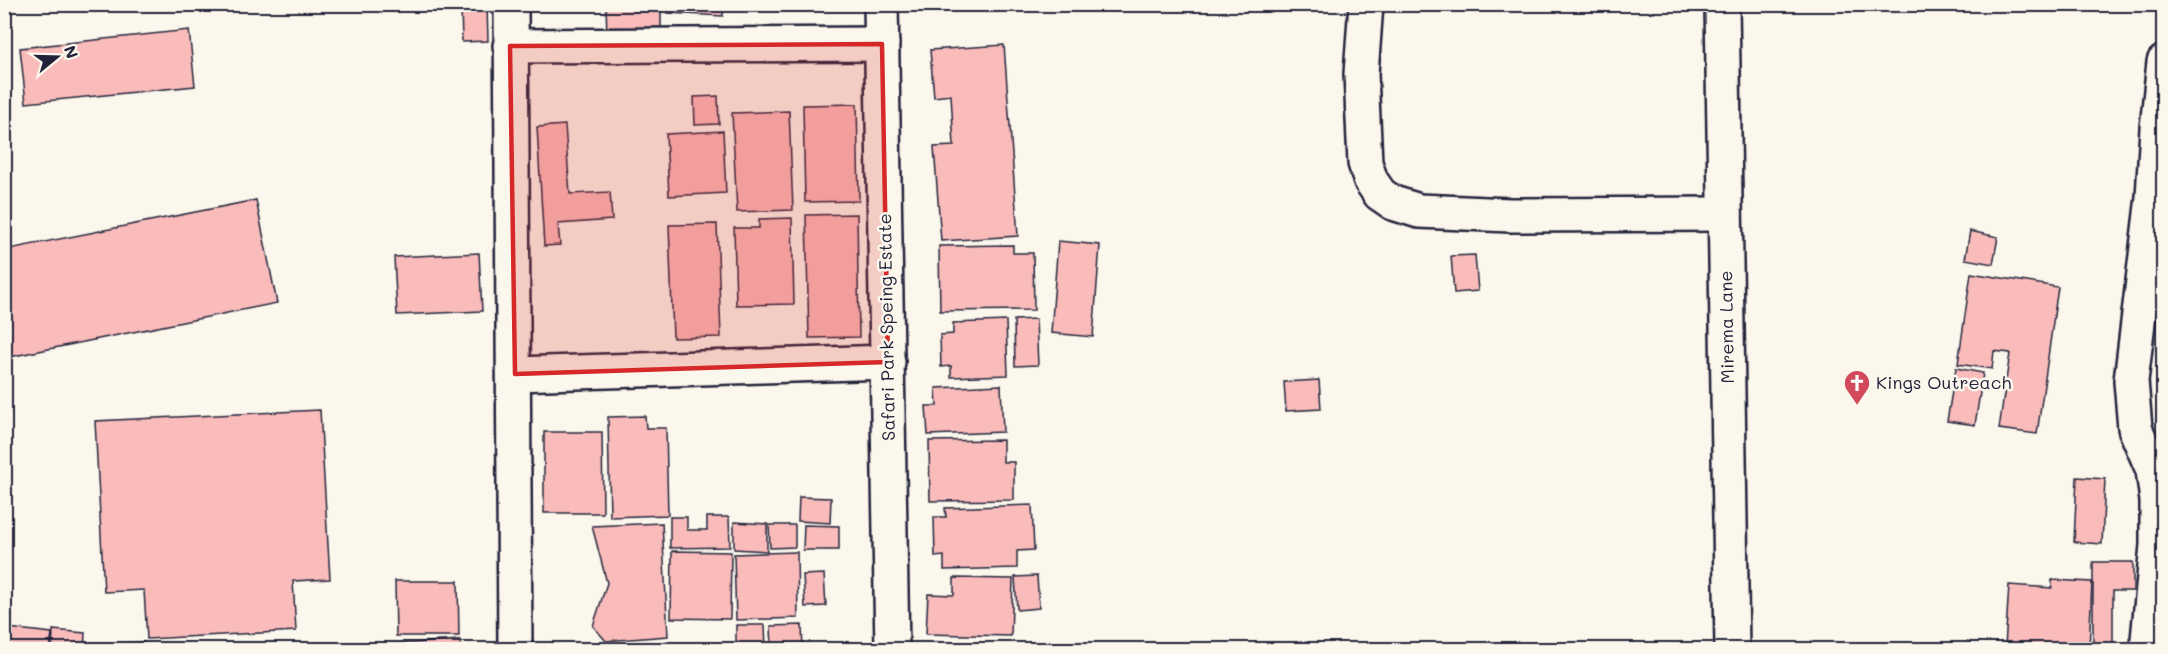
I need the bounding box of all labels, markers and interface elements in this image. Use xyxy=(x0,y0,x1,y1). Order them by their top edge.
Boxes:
north arrow xyxy=(27,27,87,87)
text: N xyxy=(60,43,84,61)
street label: Safari Park Speing Estate xyxy=(872,213,900,441)
street label: Mirema Lane xyxy=(1713,270,1739,384)
church icon: Kings Outreach xyxy=(1842,368,1872,406)
place label: Kings Outreach xyxy=(1876,370,2012,394)

